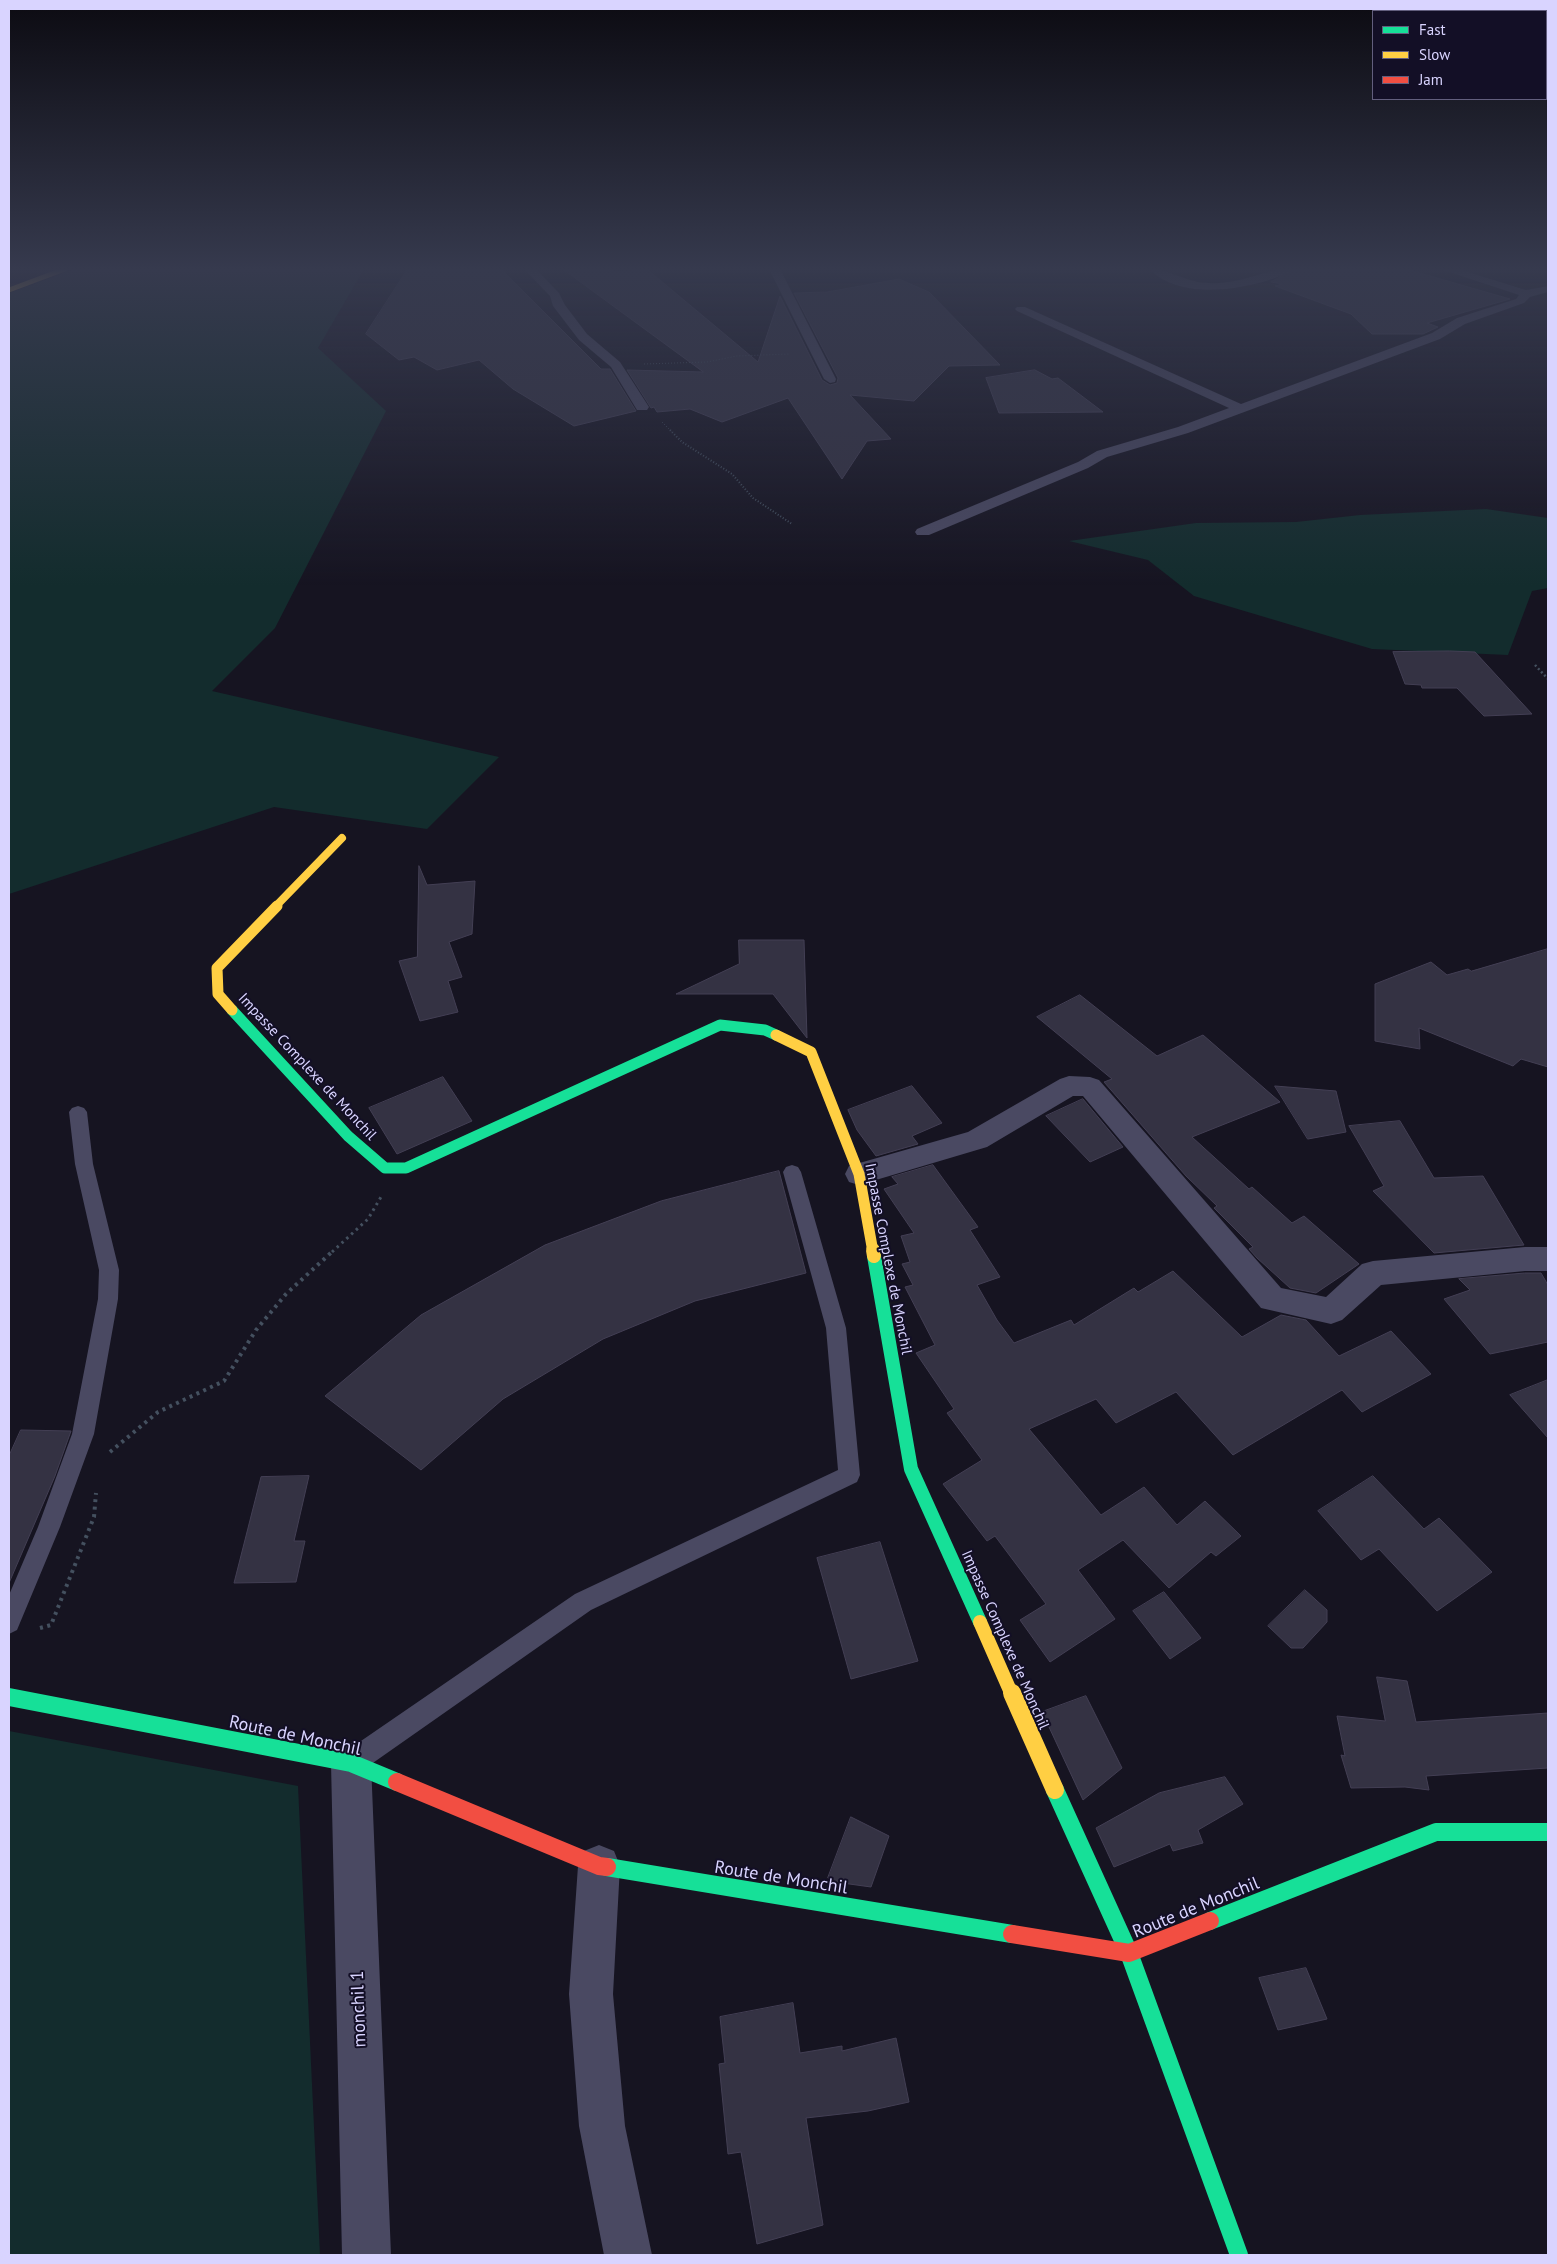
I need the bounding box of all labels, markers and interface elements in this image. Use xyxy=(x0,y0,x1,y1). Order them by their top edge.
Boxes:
legend xyxy=(1372,10,1547,100)
text: Fast xyxy=(1419,20,1446,39)
text: Slow xyxy=(1419,45,1450,64)
text: Jam xyxy=(1419,70,1443,89)
street label: Impasse Complexe de Monchil xyxy=(234,990,380,1144)
street label: Impasse Complexe de Monchil xyxy=(861,1162,915,1356)
street label: Impasse Complexe de Monchil xyxy=(957,1547,1053,1733)
street label: Route de Monchil xyxy=(227,1711,363,1761)
street label: Route de Monchil xyxy=(713,1857,849,1899)
street label: Route de Monchil xyxy=(1130,1873,1262,1943)
street label: monchil 1 xyxy=(347,1970,371,2048)

